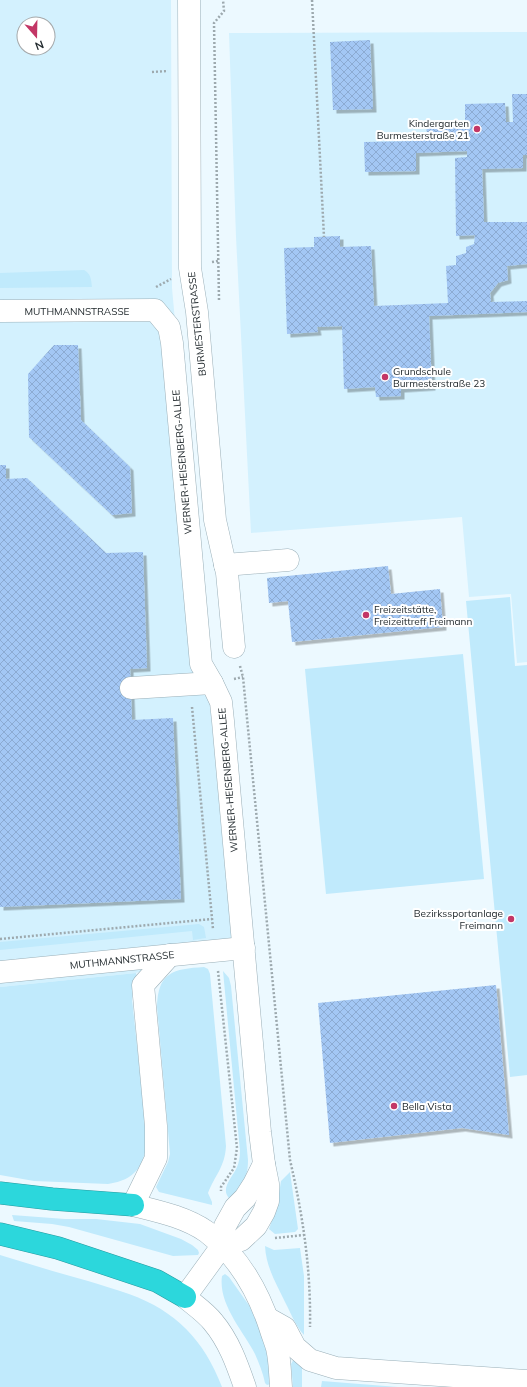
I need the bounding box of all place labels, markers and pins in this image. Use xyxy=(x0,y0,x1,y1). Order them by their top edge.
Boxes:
place label: Kindergarten Burmesterstraße 21 xyxy=(377,117,469,142)
marker: Kindergarten Burmesterstraße 21 xyxy=(472,124,482,134)
place label: Grundschule Burmesterstraße 23 xyxy=(393,365,485,390)
marker: Grundschule Burmesterstraße 23 xyxy=(380,372,390,382)
place label: Freizeitstätte, Freizeittreff Freimann xyxy=(374,603,472,628)
marker: Freizeitstätte, Freizeittreff Freimann xyxy=(361,610,371,620)
place label: Bezirkssportanlage Freimann xyxy=(414,907,503,932)
marker: Bezirkssportanlage Freimann xyxy=(506,914,516,924)
place label: Bella Vista xyxy=(402,1100,451,1113)
marker: Bella Vista xyxy=(389,1101,399,1111)

